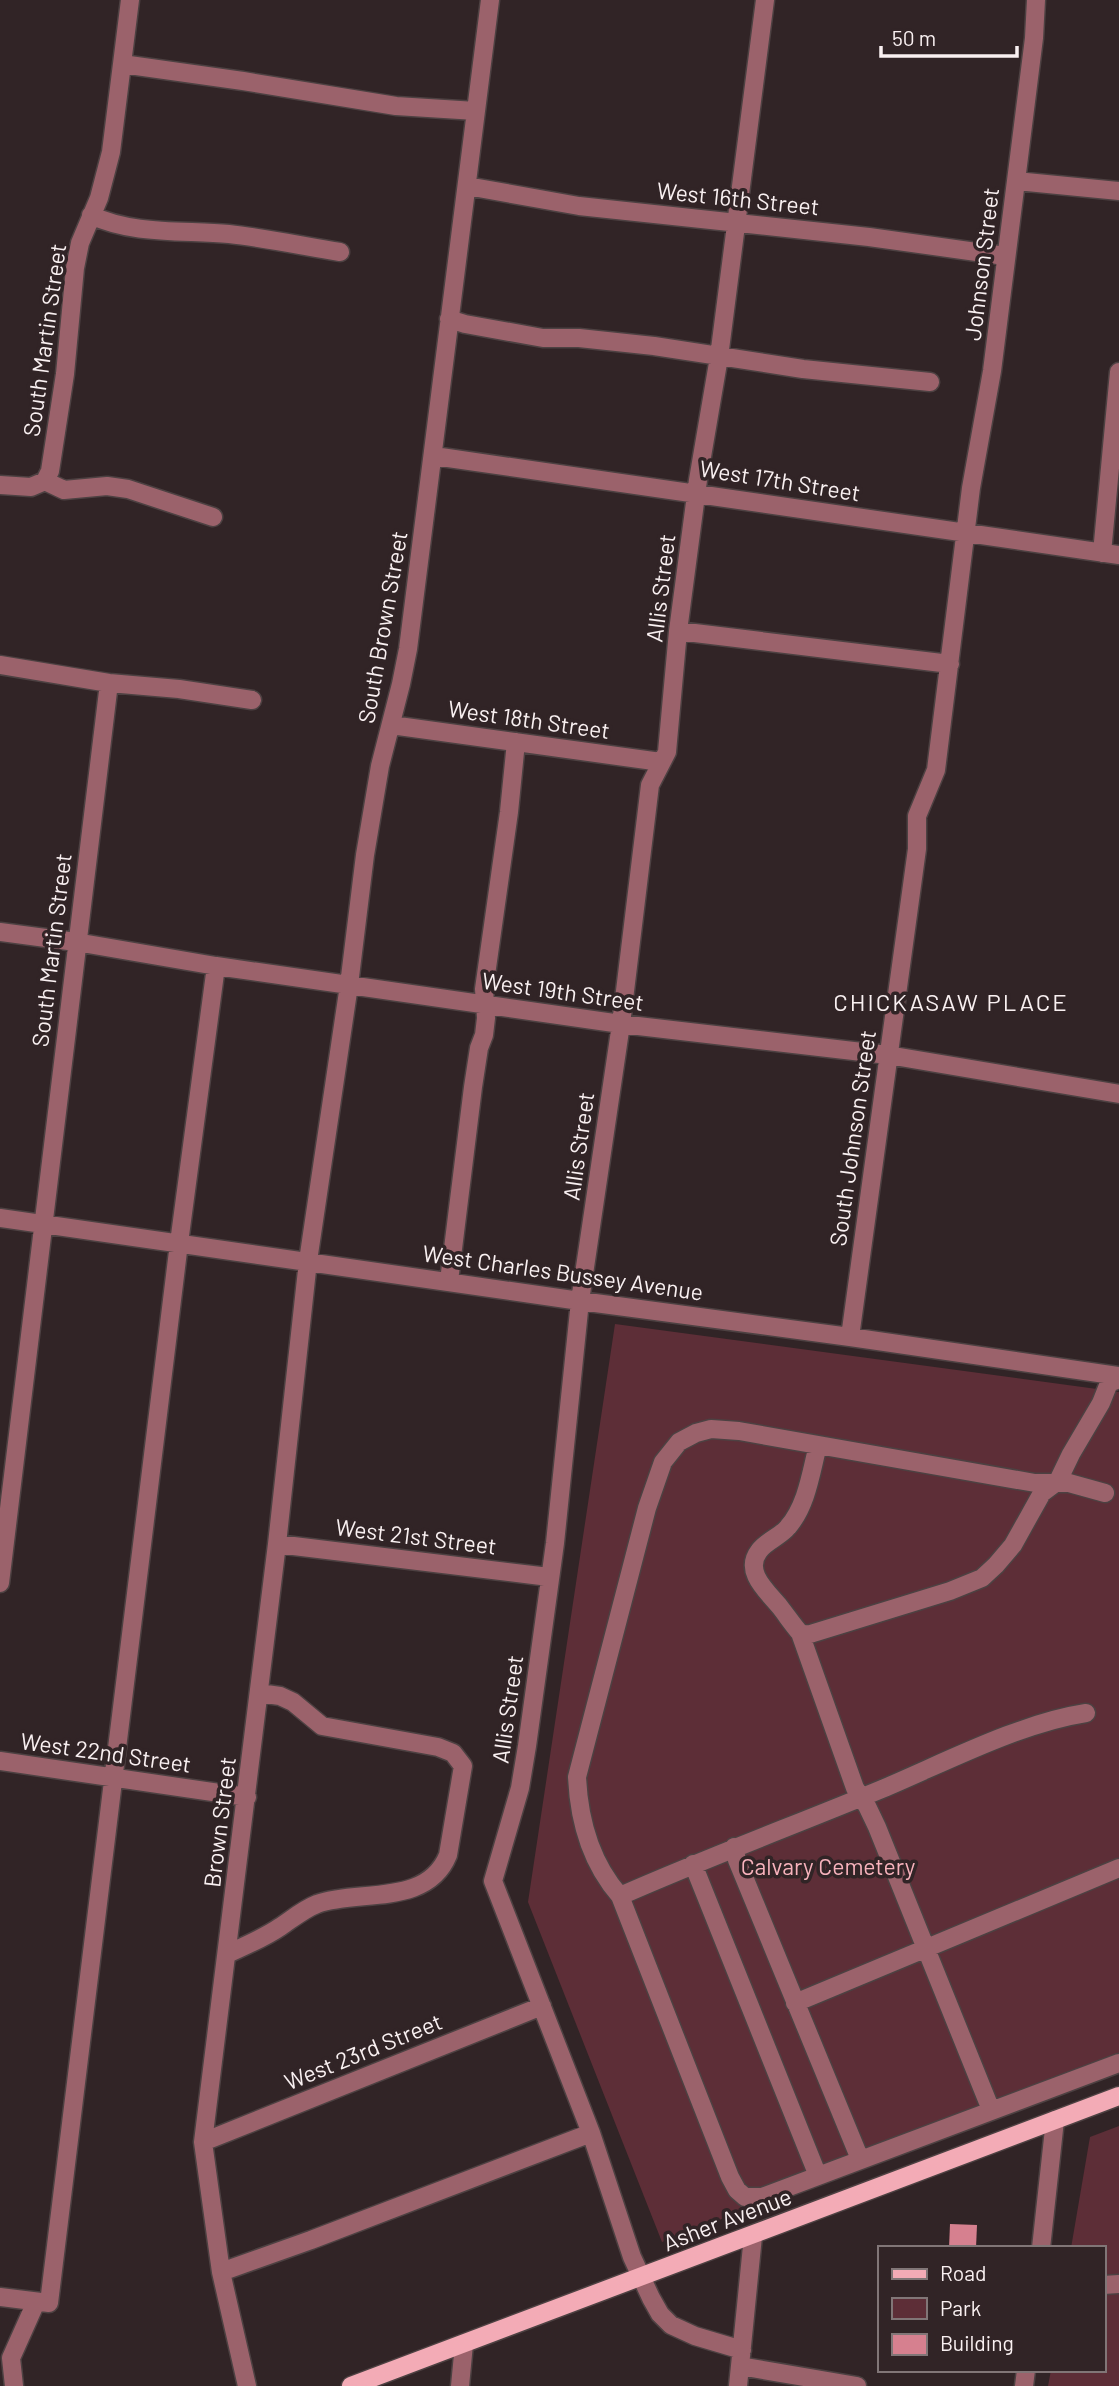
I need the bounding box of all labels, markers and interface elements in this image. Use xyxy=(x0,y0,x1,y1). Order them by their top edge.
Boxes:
scale bar xyxy=(881,14,1018,58)
text: 50 m xyxy=(892,25,936,50)
street label: West 16th Street xyxy=(655,176,821,220)
street label: Johnson Street xyxy=(958,186,1004,342)
street label: South Martin Street xyxy=(17,242,71,438)
street label: West 17th Street xyxy=(698,453,862,507)
street label: South Brown Street xyxy=(351,529,413,725)
street label: Allis Street xyxy=(639,532,681,644)
street label: West 18th Street xyxy=(446,694,612,744)
street label: South Martin Street xyxy=(25,852,77,1048)
street label: West 19th Street xyxy=(480,966,646,1016)
district label: CHICKASAW PLACE xyxy=(833,987,1069,1016)
street label: South Johnson Street xyxy=(823,1028,881,1248)
street label: Allis Street xyxy=(557,1090,599,1202)
street label: West Charles Bussey Avenue xyxy=(421,1238,705,1306)
street label: West 21st Street xyxy=(334,1512,498,1560)
street label: Allis Street xyxy=(486,1653,528,1765)
street label: West 22nd Street xyxy=(19,1726,193,1778)
street label: Brown Street xyxy=(197,1755,241,1889)
park label: Calvary Cemetery xyxy=(741,1852,916,1880)
street label: West 23rd Street xyxy=(280,2007,446,2095)
street label: Asher Avenue xyxy=(659,2182,795,2256)
legend xyxy=(878,2246,1105,2372)
text: Road xyxy=(940,2260,986,2285)
text: Park xyxy=(940,2295,981,2320)
text: Building xyxy=(940,2330,1014,2355)

